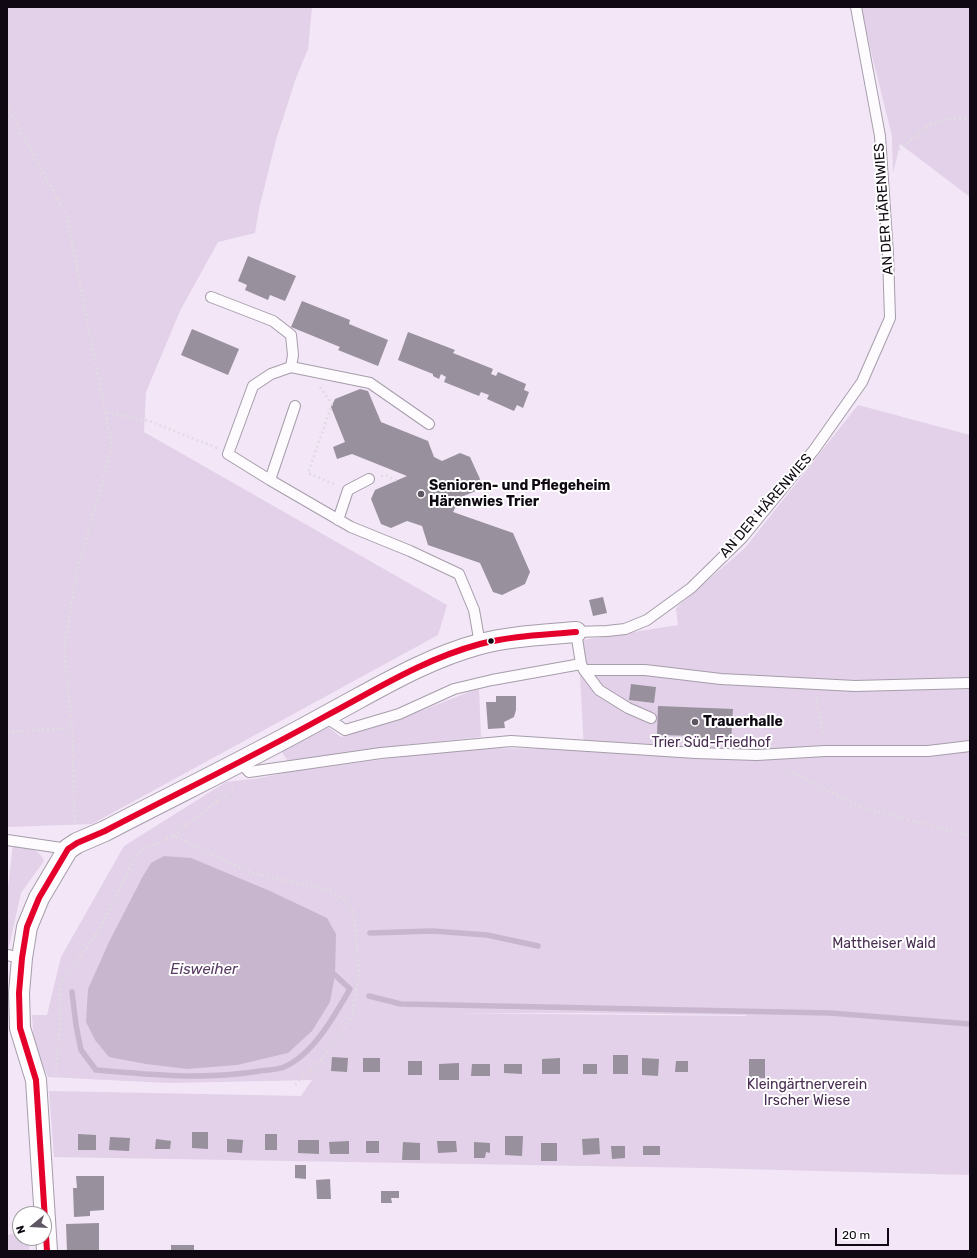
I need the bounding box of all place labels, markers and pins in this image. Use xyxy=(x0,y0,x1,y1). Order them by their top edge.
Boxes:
place label: Senioren- und Pflegeheim Härenwies Trier xyxy=(429,478,610,510)
marker: Senioren- und Pflegeheim Härenwies Trier xyxy=(416,489,426,499)
unlabelled marker xyxy=(486,636,496,646)
place label: Trauerhalle xyxy=(703,714,783,730)
marker: Trauerhalle xyxy=(690,717,700,727)

